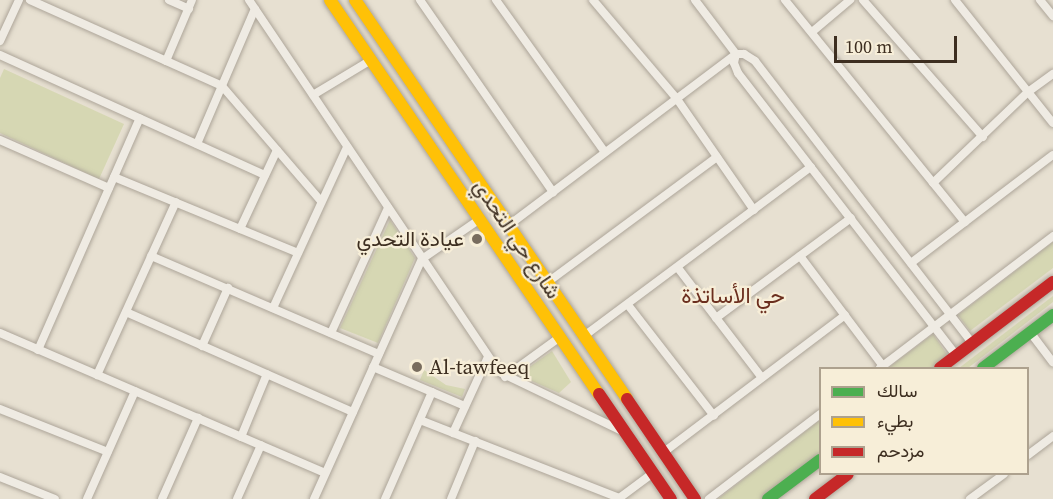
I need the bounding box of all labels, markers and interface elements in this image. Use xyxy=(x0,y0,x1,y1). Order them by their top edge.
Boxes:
scale bar xyxy=(837,24,960,62)
text: 100 m xyxy=(845,34,892,59)
street label: شارع حي التحدي xyxy=(468,175,566,303)
place label: عيادة التحدي xyxy=(356,226,464,252)
marker: عيادة التحدي xyxy=(468,230,486,248)
district label: حي الأساتذة xyxy=(681,283,785,309)
place label: Al-tawfeeq xyxy=(429,354,529,380)
marker: Al-tawfeeq xyxy=(410,360,424,374)
legend xyxy=(819,367,1029,475)
text: سالك xyxy=(877,378,917,403)
text: بطيء xyxy=(877,408,913,433)
text: مزدحم xyxy=(877,438,924,463)

